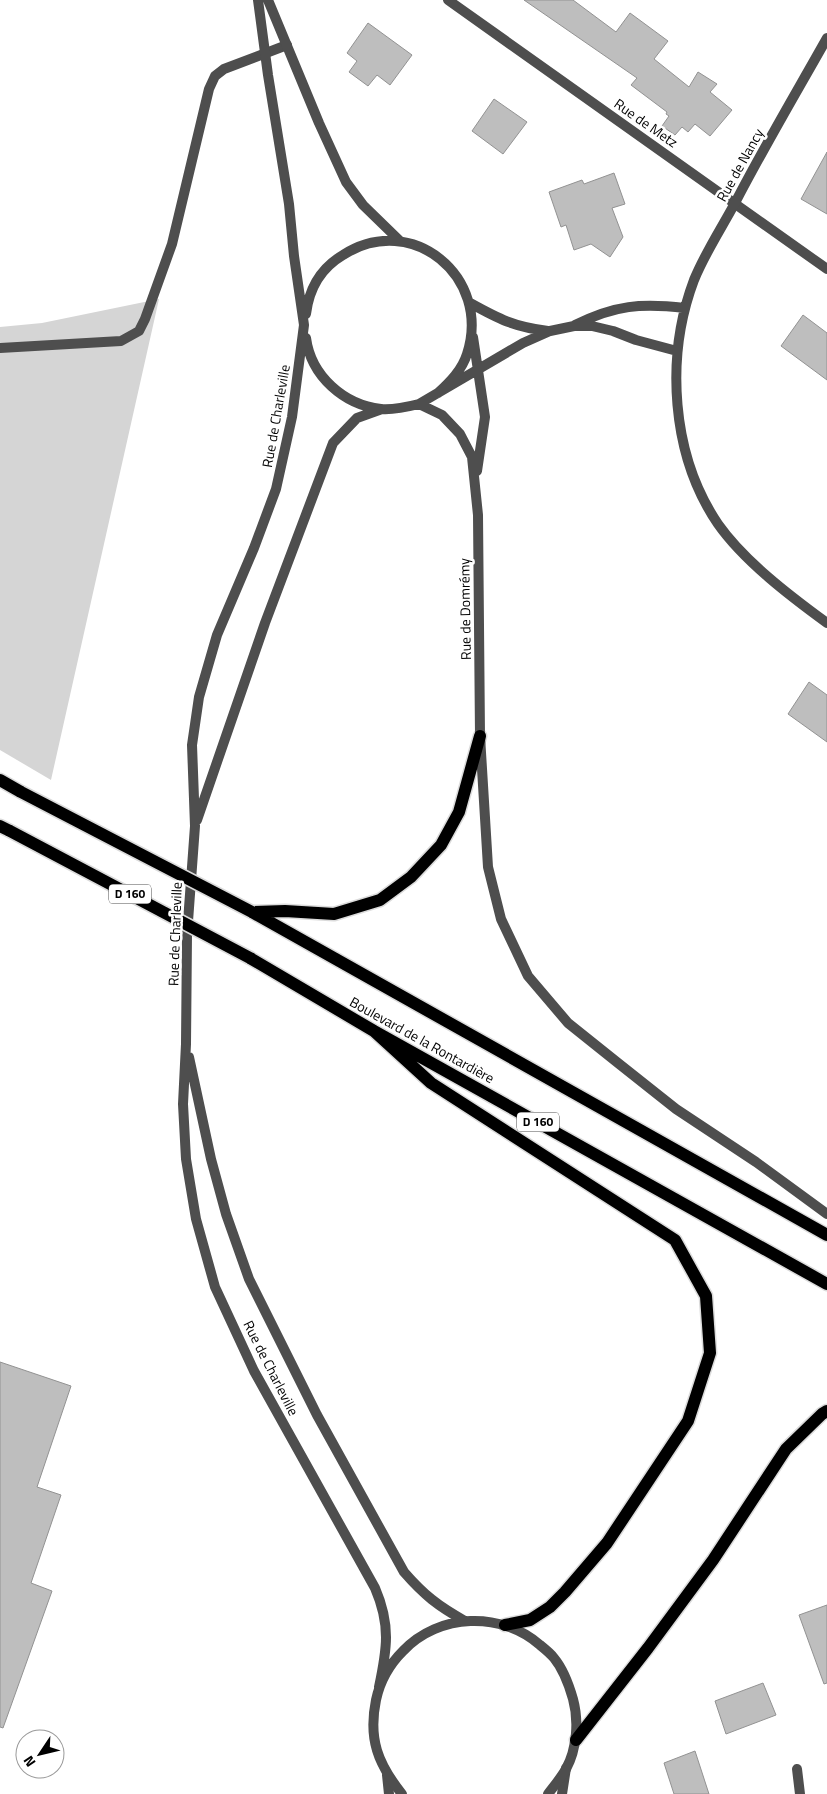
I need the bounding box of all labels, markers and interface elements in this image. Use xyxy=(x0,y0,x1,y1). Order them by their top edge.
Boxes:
street label: Rue de Metz xyxy=(610,93,683,152)
street label: Rue de Nancy xyxy=(711,124,768,205)
street label: Rue de Charleville xyxy=(256,363,295,469)
street label: Rue de Domrémy xyxy=(453,558,476,660)
street label: Rue de Charleville xyxy=(162,882,187,986)
road number: D 160 xyxy=(109,884,151,904)
street label: Boulevard de la Rontardière xyxy=(346,991,498,1088)
road number: D 160 xyxy=(517,1112,559,1132)
street label: Rue de Charleville xyxy=(238,1317,304,1419)
north arrow xyxy=(15,1729,65,1779)
text: N xyxy=(18,1752,40,1772)

